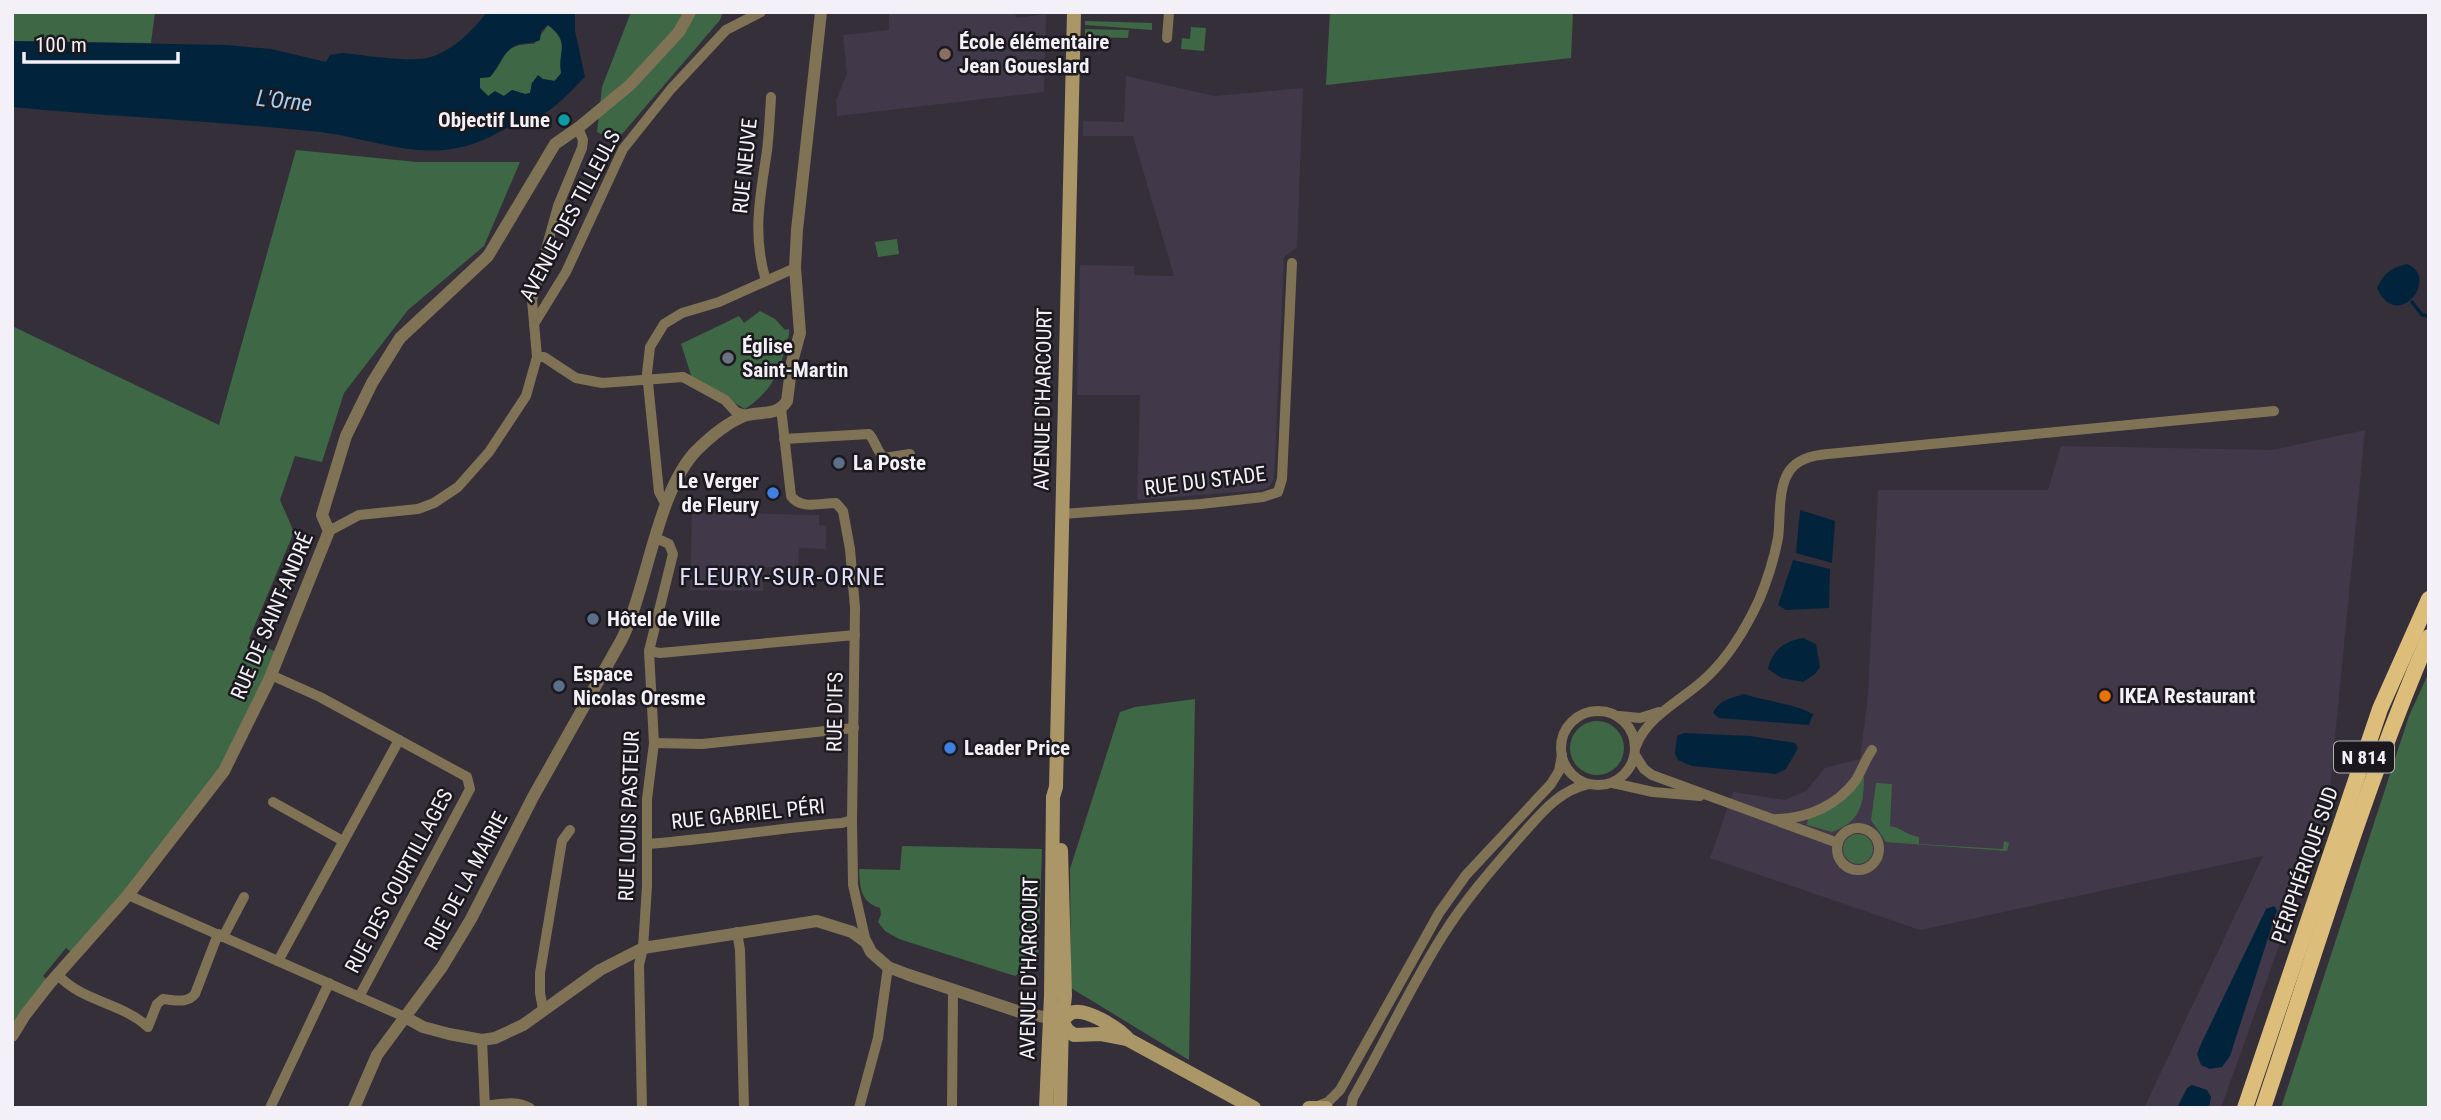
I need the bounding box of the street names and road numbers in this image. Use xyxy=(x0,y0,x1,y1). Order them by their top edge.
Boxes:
street label: RUE NEUVE xyxy=(728,117,762,215)
street label: AVENUE DES TILLEULS xyxy=(515,126,625,306)
street label: AVENUE D'HARCOURT xyxy=(1029,307,1057,491)
street label: RUE DU STADE xyxy=(1143,462,1267,500)
street label: RUE DE SAINT-ANDRÉ xyxy=(226,529,318,703)
street label: RUE D'IFS xyxy=(822,672,848,752)
street label: RUE LOUIS PASTEUR xyxy=(614,730,644,902)
road number: N 814 xyxy=(2334,742,2394,772)
street label: PÉRIPHÉRIQUE SUD xyxy=(2267,783,2343,947)
street label: RUE DES COURTILLAGES xyxy=(340,785,458,977)
street label: RUE GABRIEL PÉRI xyxy=(670,794,826,834)
street label: RUE DE LA MAIRIE xyxy=(420,808,512,954)
street label: AVENUE D'HARCOURT xyxy=(1015,876,1043,1060)

